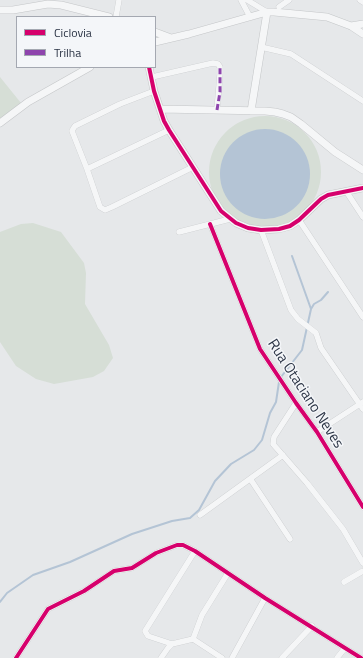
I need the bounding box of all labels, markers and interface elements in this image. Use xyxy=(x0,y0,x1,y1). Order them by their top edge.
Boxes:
legend xyxy=(16,16,156,68)
text: Ciclovia xyxy=(54,23,92,42)
text: Trilha xyxy=(54,43,81,62)
street label: Rua Otaciano Neves xyxy=(263,336,347,452)

